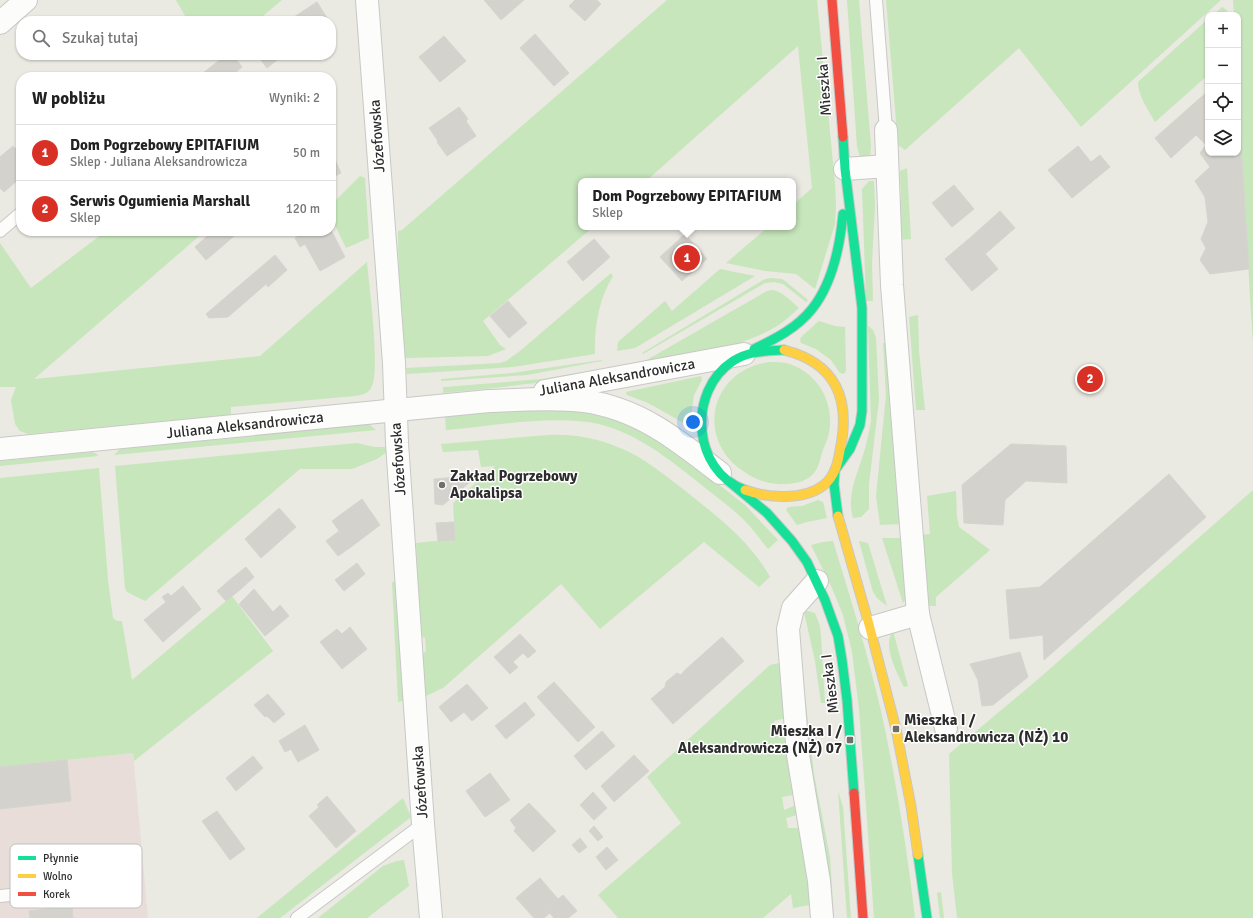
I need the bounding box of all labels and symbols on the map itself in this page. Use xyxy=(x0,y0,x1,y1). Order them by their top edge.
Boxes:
street label: Mieszka I xyxy=(813,56,835,116)
street label: Józefowska xyxy=(365,99,389,173)
pin: 1 xyxy=(674,243,700,273)
street label: Juliana Aleksandrowicza xyxy=(538,354,696,400)
pin: 2 xyxy=(1077,364,1103,394)
street label: Juliana Aleksandrowicza xyxy=(165,408,325,442)
your location xyxy=(683,412,703,432)
street label: Józefowska xyxy=(386,422,410,496)
place label: Zakład Pogrzebowy Apokalipsa xyxy=(450,467,578,502)
marker: Zakład Pogrzebowy Apokalipsa xyxy=(437,480,447,490)
street label: Mieszka I xyxy=(817,653,843,715)
place label: Mieszka I / Aleksandrowicza (NŻ) 10 xyxy=(904,711,1068,746)
place label: Mieszka I / Aleksandrowicza (NŻ) 07 xyxy=(678,722,842,757)
marker: Mieszka I / Aleksandrowicza (NŻ) 10 xyxy=(891,724,901,734)
marker: Mieszka I / Aleksandrowicza (NŻ) 07 xyxy=(845,735,855,745)
street label: Józefowska xyxy=(408,745,432,819)
legend xyxy=(10,844,142,908)
text: Płynnie xyxy=(43,852,79,865)
text: Wolno xyxy=(43,870,73,883)
text: Korek xyxy=(43,888,70,901)

